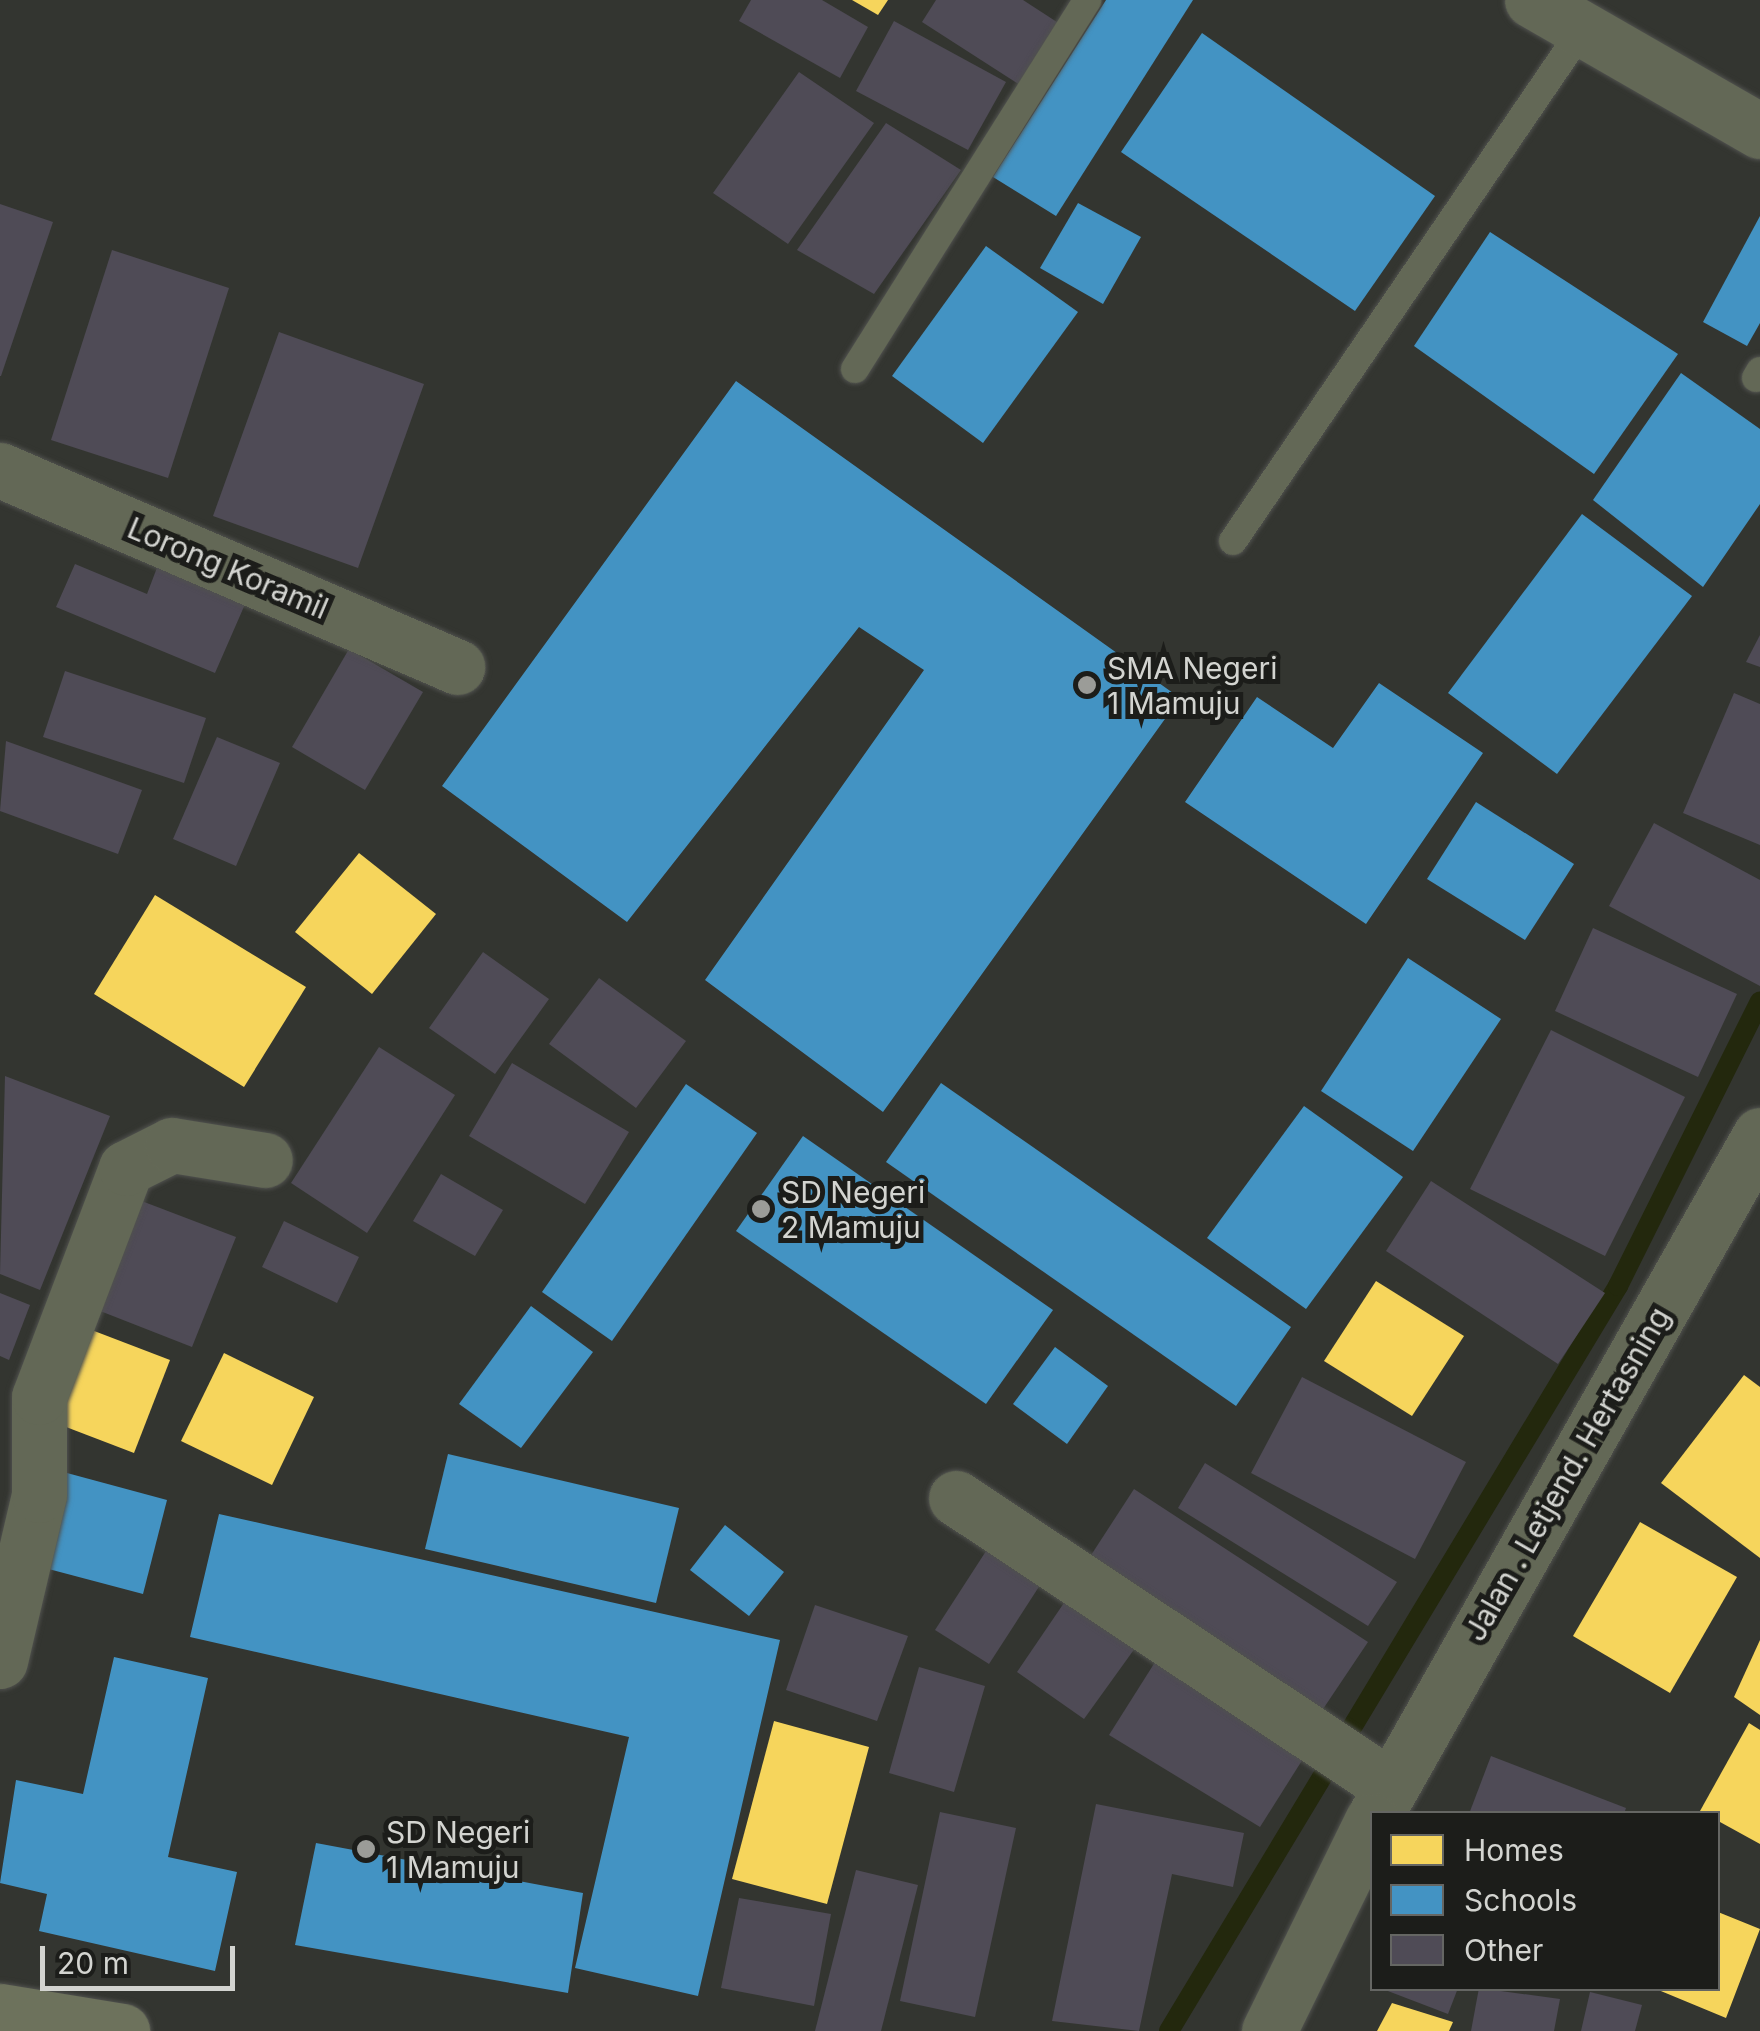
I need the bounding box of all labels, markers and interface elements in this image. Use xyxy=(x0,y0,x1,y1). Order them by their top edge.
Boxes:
street label: Lorong Koramil xyxy=(122,510,334,626)
place label: SMA Negeri 1 Mamuju xyxy=(1107,650,1277,720)
marker: SMA Negeri 1 Mamuju xyxy=(1076,674,1098,696)
place label: SD Negeri 2 Mamuju xyxy=(781,1174,925,1244)
marker: SD Negeri 2 Mamuju xyxy=(750,1198,772,1220)
street label: Jalan . Letjend. Hertasning xyxy=(1457,1301,1677,1647)
legend xyxy=(1370,1811,1720,1991)
place label: SD Negeri 1 Mamuju xyxy=(386,1814,530,1884)
text: Homes xyxy=(1464,1832,1564,1868)
marker: SD Negeri 1 Mamuju xyxy=(355,1838,377,1860)
text: Schools xyxy=(1464,1882,1577,1918)
scale bar xyxy=(45,1926,240,1988)
text: Other xyxy=(1464,1932,1543,1968)
text: 20 m xyxy=(57,1945,129,1981)

